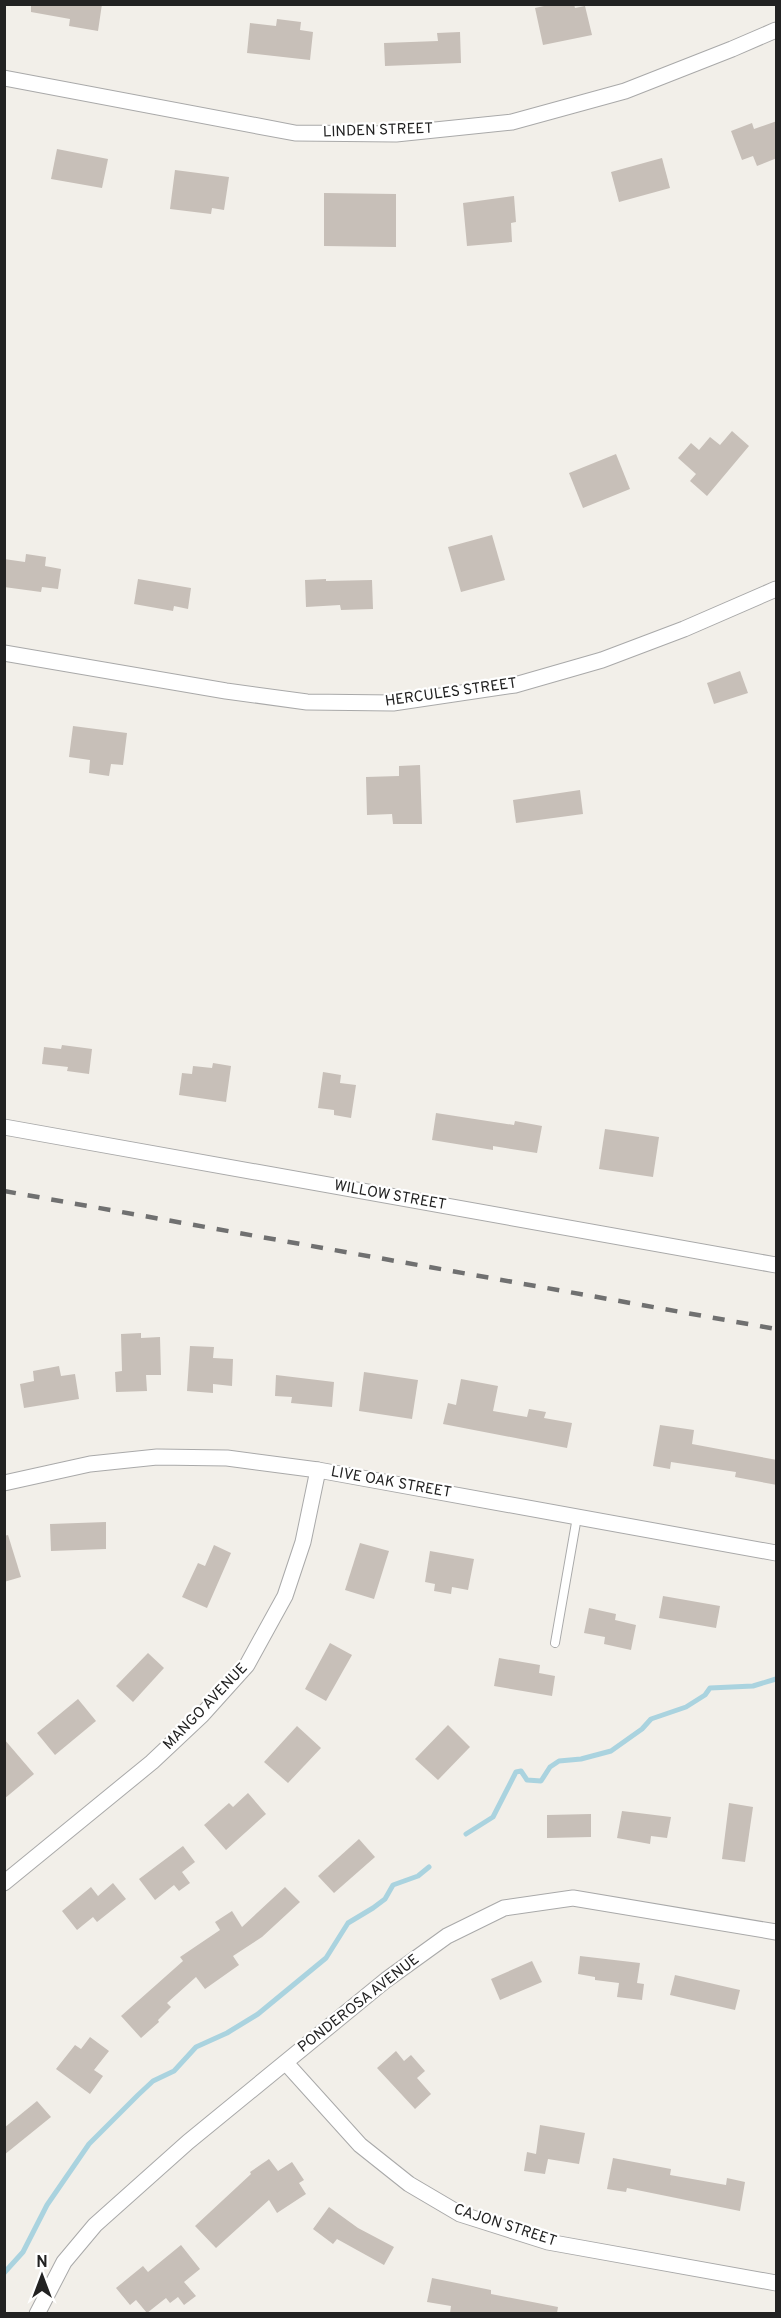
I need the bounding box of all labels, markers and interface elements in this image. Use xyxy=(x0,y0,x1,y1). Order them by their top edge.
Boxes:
street label: LINDEN STREET xyxy=(323,120,433,142)
street label: HERCULES STREET xyxy=(384,674,518,712)
street label: WILLOW STREET xyxy=(332,1177,448,1215)
street label: LIVE OAK STREET xyxy=(329,1463,453,1503)
street label: MANGO AVENUE xyxy=(160,1660,252,1754)
street label: PONDEROSA AVENUE xyxy=(294,1951,424,2057)
street label: CAJON STREET xyxy=(451,2200,559,2252)
north arrow xyxy=(12,2246,72,2306)
text: N xyxy=(36,2253,48,2273)

